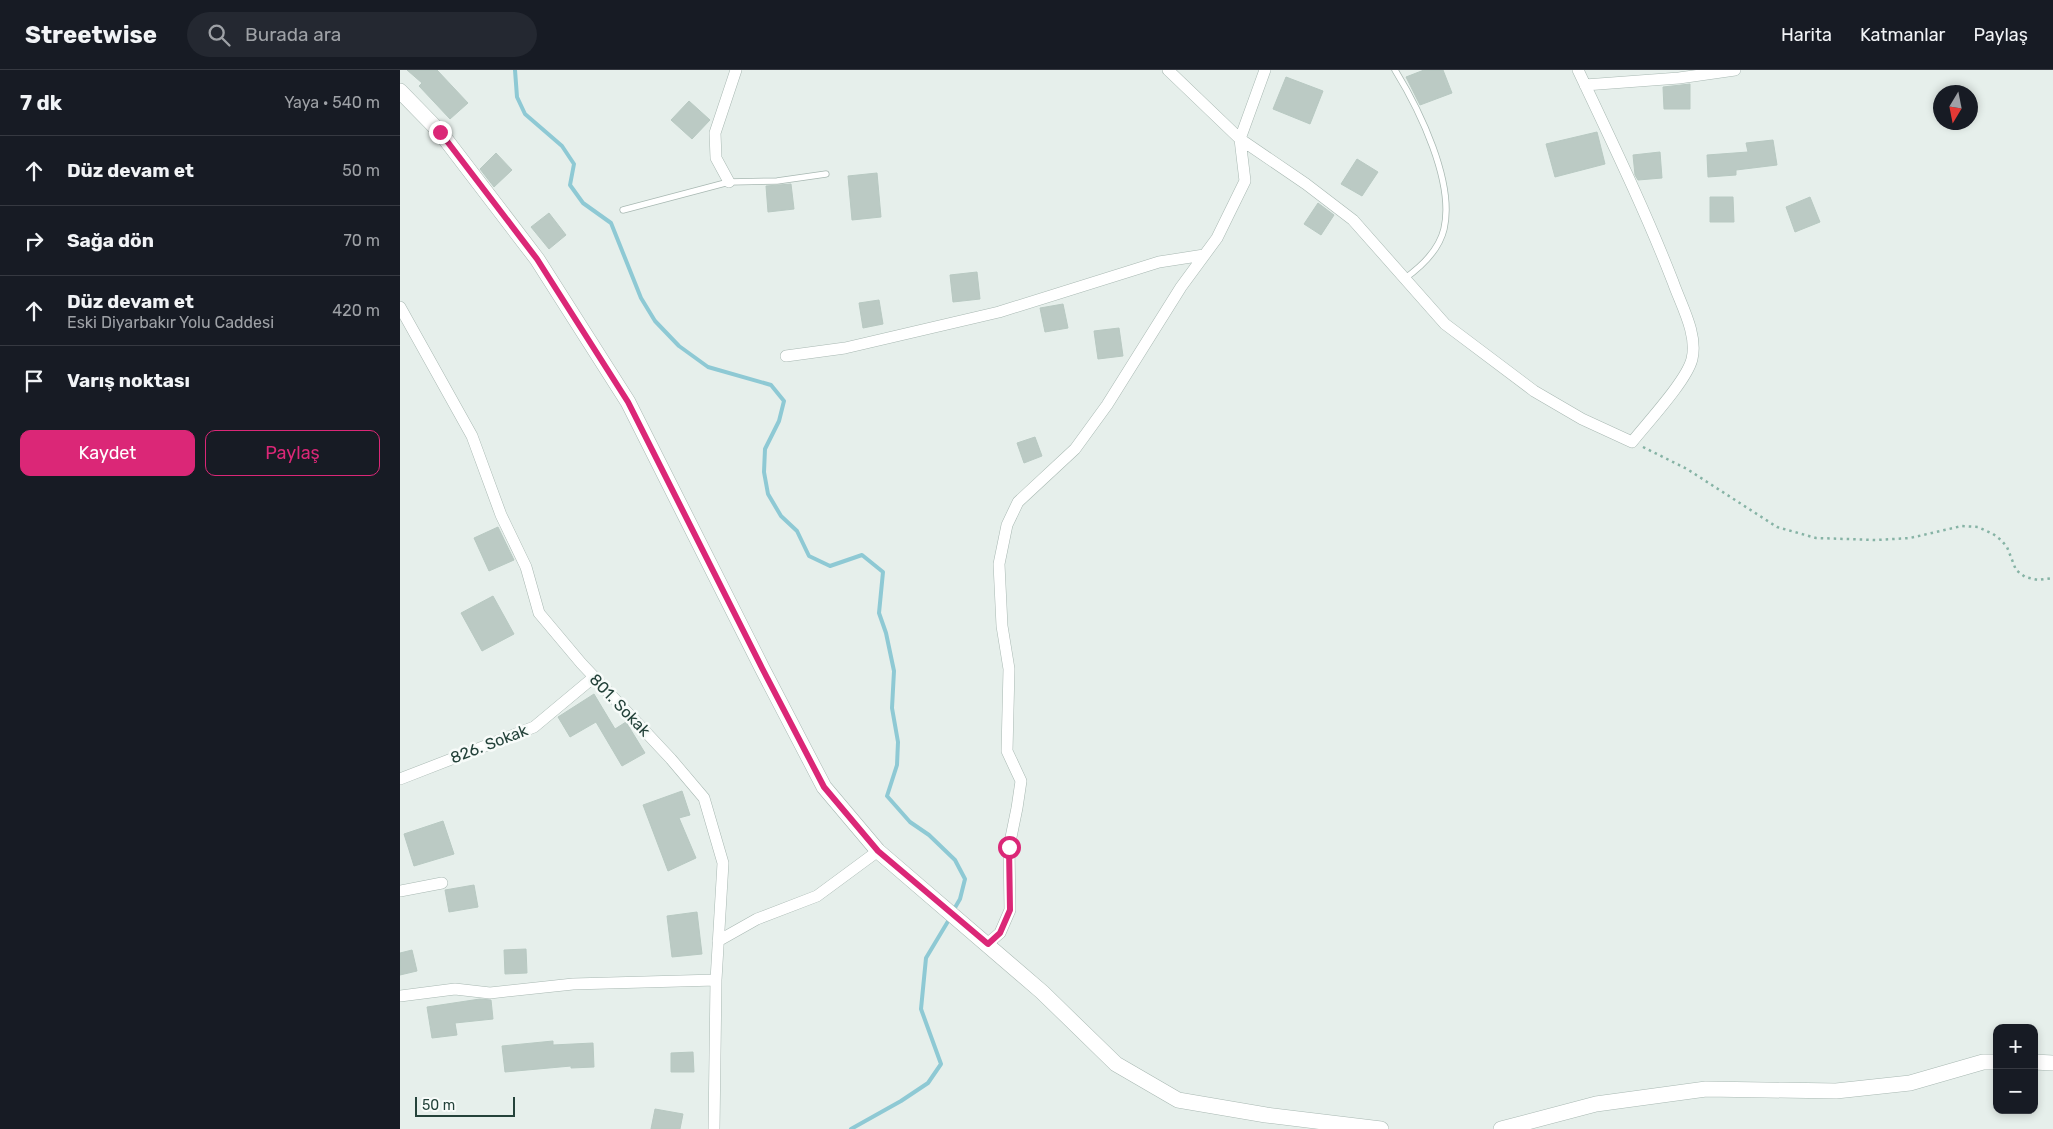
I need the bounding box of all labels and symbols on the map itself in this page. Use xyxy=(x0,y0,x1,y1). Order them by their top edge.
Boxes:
north arrow xyxy=(1933,85,1978,130)
route end xyxy=(429,121,452,144)
street label: 801. Sokak xyxy=(586,670,655,741)
street label: 826. Sokak xyxy=(448,720,531,767)
route start xyxy=(998,836,1021,859)
scale bar xyxy=(415,1094,515,1117)

